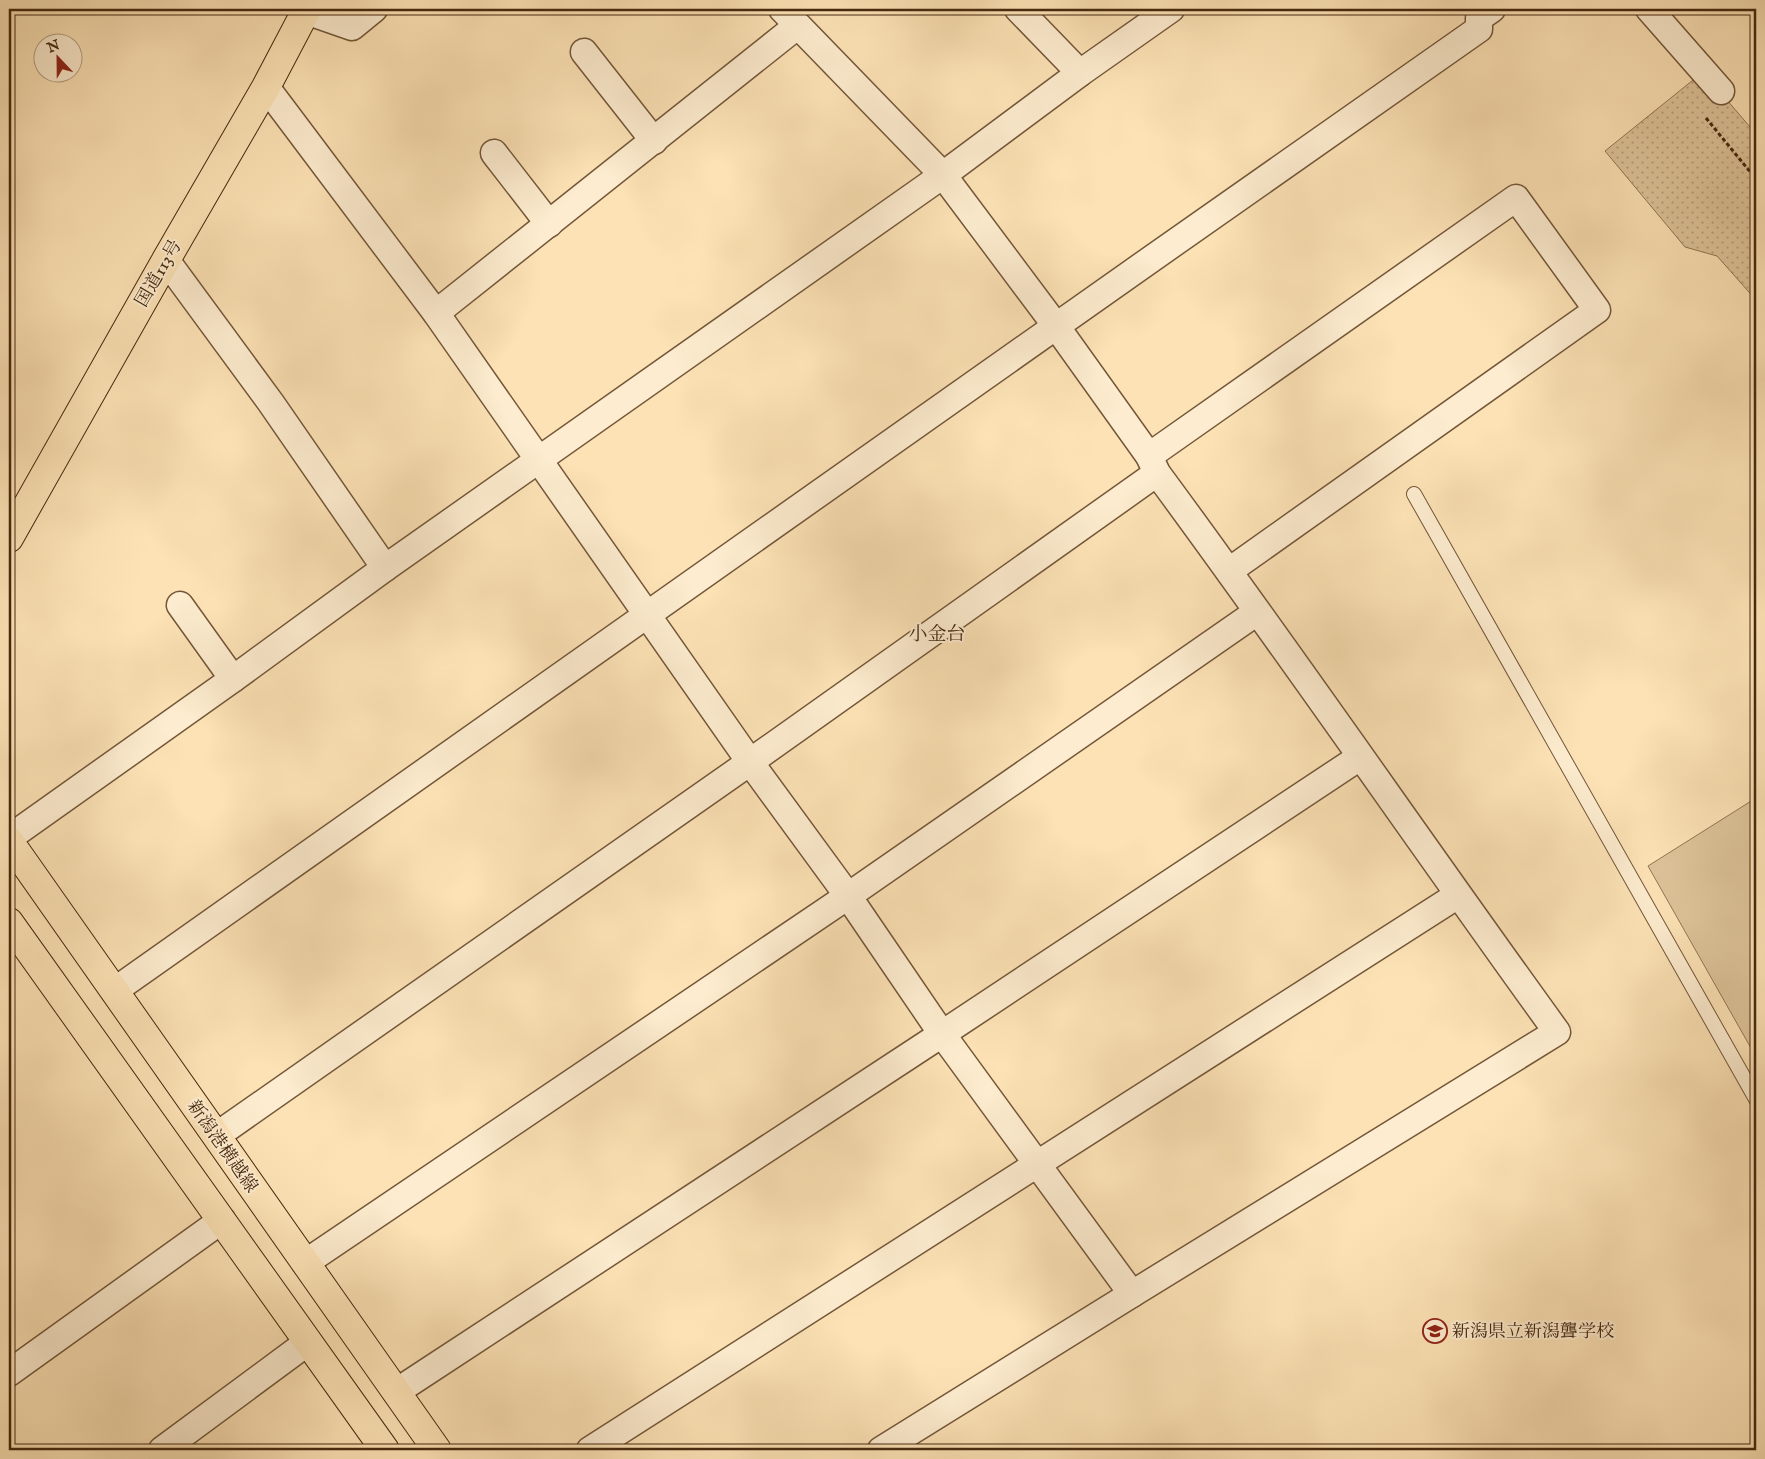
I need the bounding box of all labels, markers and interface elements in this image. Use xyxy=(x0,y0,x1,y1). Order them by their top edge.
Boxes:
north arrow xyxy=(32,32,82,82)
text: N xyxy=(44,36,62,58)
street label: 国道113号 xyxy=(131,236,188,312)
district label: 小金台 xyxy=(908,623,966,647)
street label: 新潟港横越線 xyxy=(181,1096,262,1198)
school or university icon: 新潟県立新潟聾学校 xyxy=(1422,1318,1448,1344)
place label: 新潟県立新潟聾学校 xyxy=(1452,1321,1614,1344)

